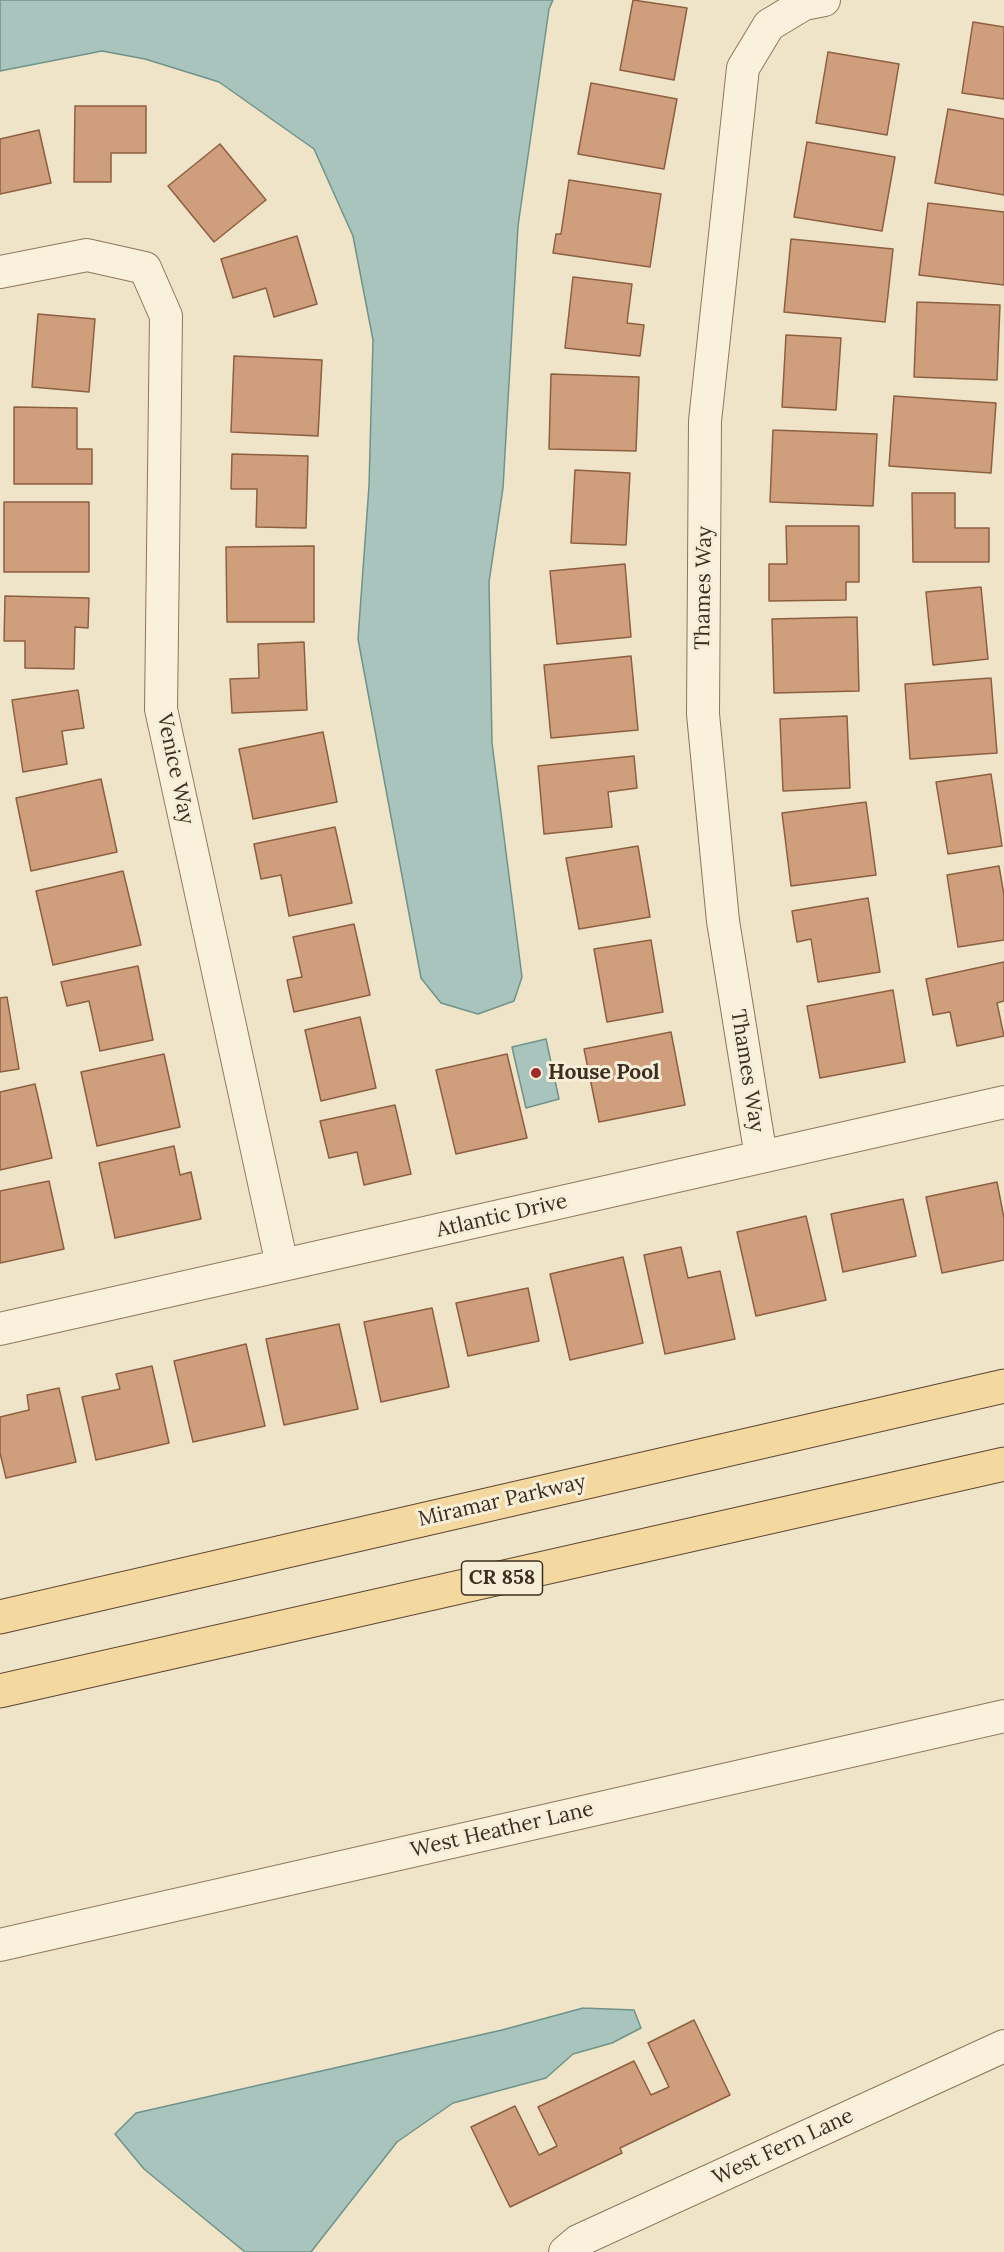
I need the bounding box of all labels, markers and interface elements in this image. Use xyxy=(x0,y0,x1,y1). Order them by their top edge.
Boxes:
street label: Thames Way xyxy=(690,526,718,650)
street label: Venice Way xyxy=(151,711,199,827)
street label: Thames Way xyxy=(725,1008,769,1134)
place label: House Pool xyxy=(548,1060,660,1086)
marker: House Pool xyxy=(529,1066,543,1080)
street label: Atlantic Drive xyxy=(434,1189,570,1243)
street label: Miramar Parkway xyxy=(416,1469,588,1533)
road number: CR 858 xyxy=(462,1561,542,1595)
street label: West Heather Lane xyxy=(408,1797,596,1863)
street label: West Fern Lane xyxy=(709,2103,857,2191)

